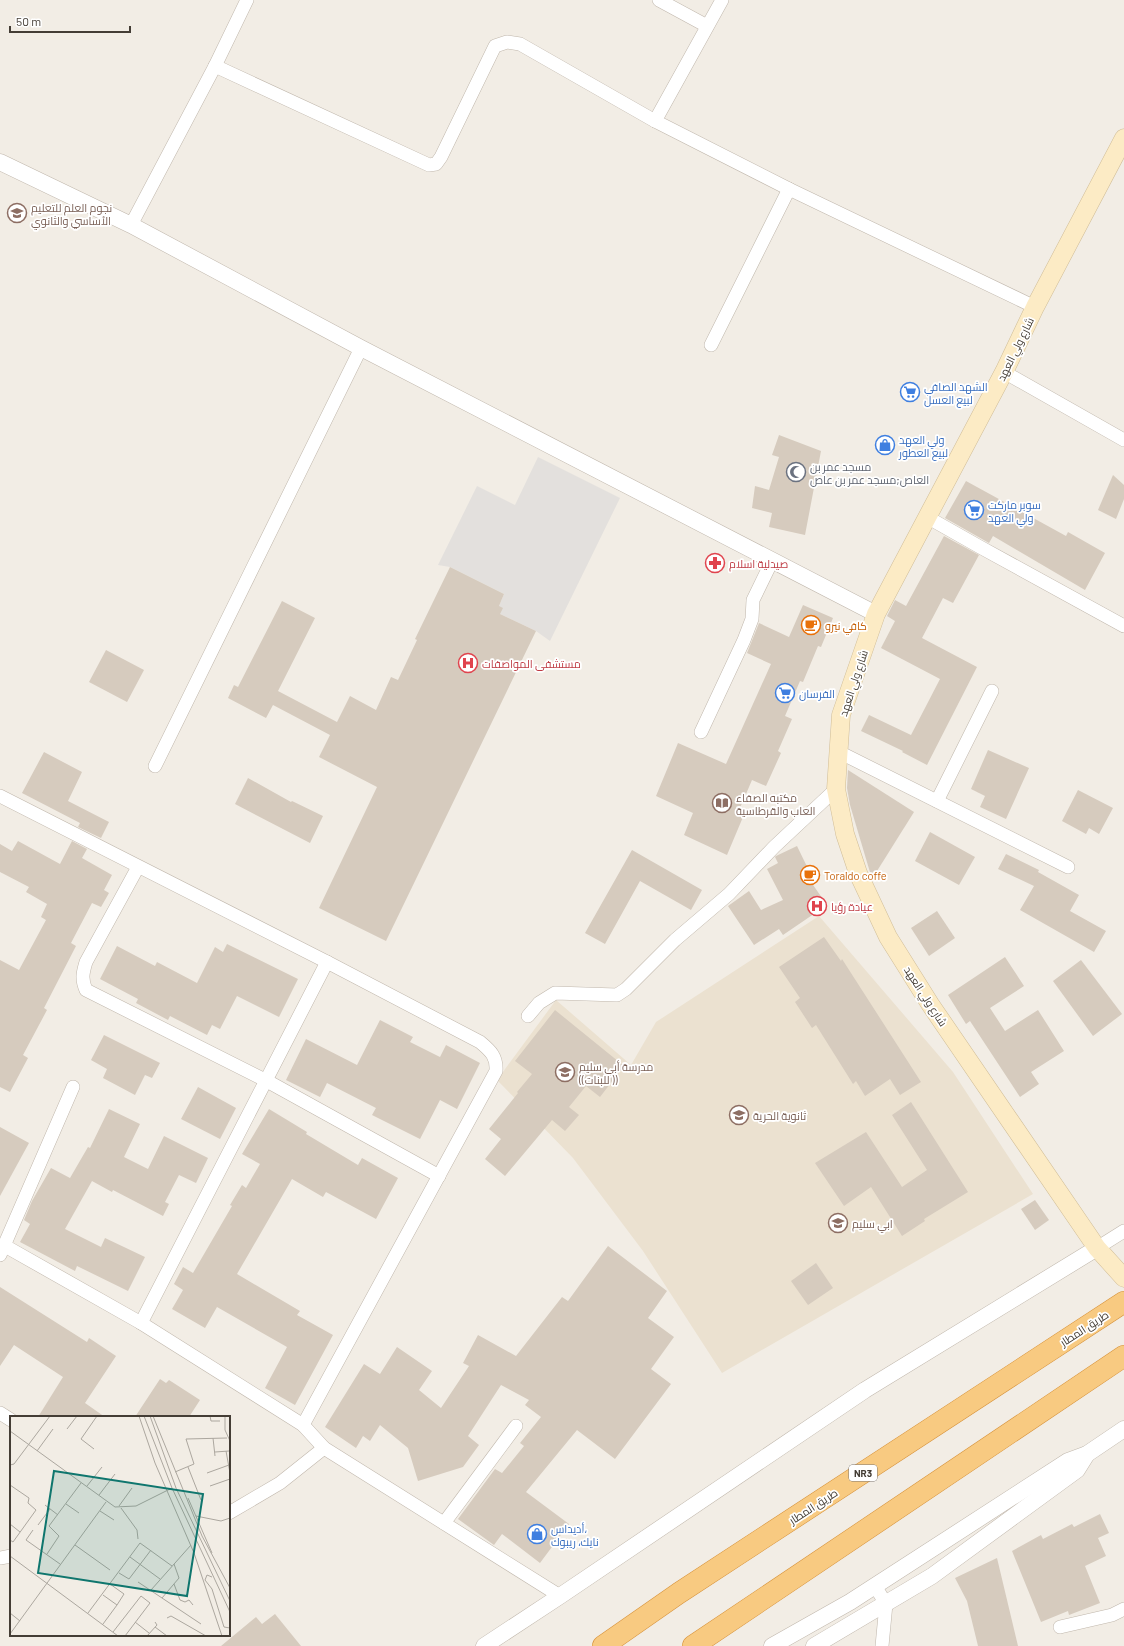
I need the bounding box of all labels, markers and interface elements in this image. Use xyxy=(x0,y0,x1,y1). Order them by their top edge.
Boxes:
scale bar xyxy=(10,8,130,34)
text: 50 m xyxy=(16,14,41,28)
place label: نجوم العلم للتعليم الأساسي والثانوي xyxy=(31,201,112,230)
school or university icon: نجوم العلم للتعليم الأساسي والثانوي xyxy=(6,202,28,224)
street label: شارع ولي العهد xyxy=(994,315,1039,384)
place label: الشهد الصافي لبيع العسل xyxy=(924,380,988,408)
supermarket icon: الشهد الصافي لبيع العسل xyxy=(899,381,921,403)
place label: ولي العهد لبيع العطور xyxy=(898,433,948,461)
shop icon: ولي العهد لبيع العطور xyxy=(874,434,896,456)
place label: مسجد عمر بن العاص;مسجد عمر بن عاص xyxy=(810,460,929,487)
mosque icon: مسجد عمر بن العاص;مسجد عمر بن عاص xyxy=(785,461,807,483)
place label: سوبر ماركت ولي العهد xyxy=(988,498,1041,527)
supermarket icon: سوبر ماركت ولي العهد xyxy=(963,499,985,521)
pharmacy icon: صيدلية اسلام xyxy=(704,552,726,574)
place label: صيدلية اسلام xyxy=(729,557,788,572)
cafe icon: كافي نيرو xyxy=(800,614,822,636)
place label: كافي نيرو xyxy=(825,619,867,635)
street label: شارع ولي العهد xyxy=(836,648,873,719)
hospital icon: مستشفى المواصفات xyxy=(457,652,479,674)
place label: مستشفى المواصفات xyxy=(482,657,581,671)
supermarket icon: الفرسان xyxy=(774,682,796,704)
place label: الفرسان xyxy=(799,687,835,701)
place label: مكتبه الصفاء العاب والقرطاسية xyxy=(736,791,816,818)
library icon: مكتبه الصفاء العاب والقرطاسية xyxy=(711,792,733,814)
cafe icon: Toraldo coffe xyxy=(799,864,821,886)
place label: Toraldo coffe xyxy=(824,869,887,882)
hospital icon: عيادة رؤيا xyxy=(806,895,828,917)
place label: عيادة رؤيا xyxy=(831,900,873,914)
street label: شارع ولي العهد xyxy=(899,964,950,1030)
place label: مدرسة أبي سليم ((للبنات )) xyxy=(578,1060,653,1086)
school or university icon: مدرسة أبي سليم ((للبنات )) xyxy=(554,1061,576,1083)
school or university icon: ثانوية الحرية xyxy=(728,1104,750,1126)
place label: ثانوية الحرية xyxy=(753,1109,806,1123)
school or university icon: ابي سليم xyxy=(827,1212,849,1234)
place label: ابي سليم xyxy=(852,1217,893,1233)
street label: طريق المطار xyxy=(1057,1308,1111,1350)
inset map xyxy=(10,1416,230,1636)
road number: NR3 xyxy=(849,1465,877,1481)
street label: طريق المطار xyxy=(786,1486,840,1528)
place label: أديداس، نايك، ريبوك xyxy=(551,1522,599,1549)
shop icon: أديداس، نايك، ريبوك xyxy=(526,1523,548,1545)

